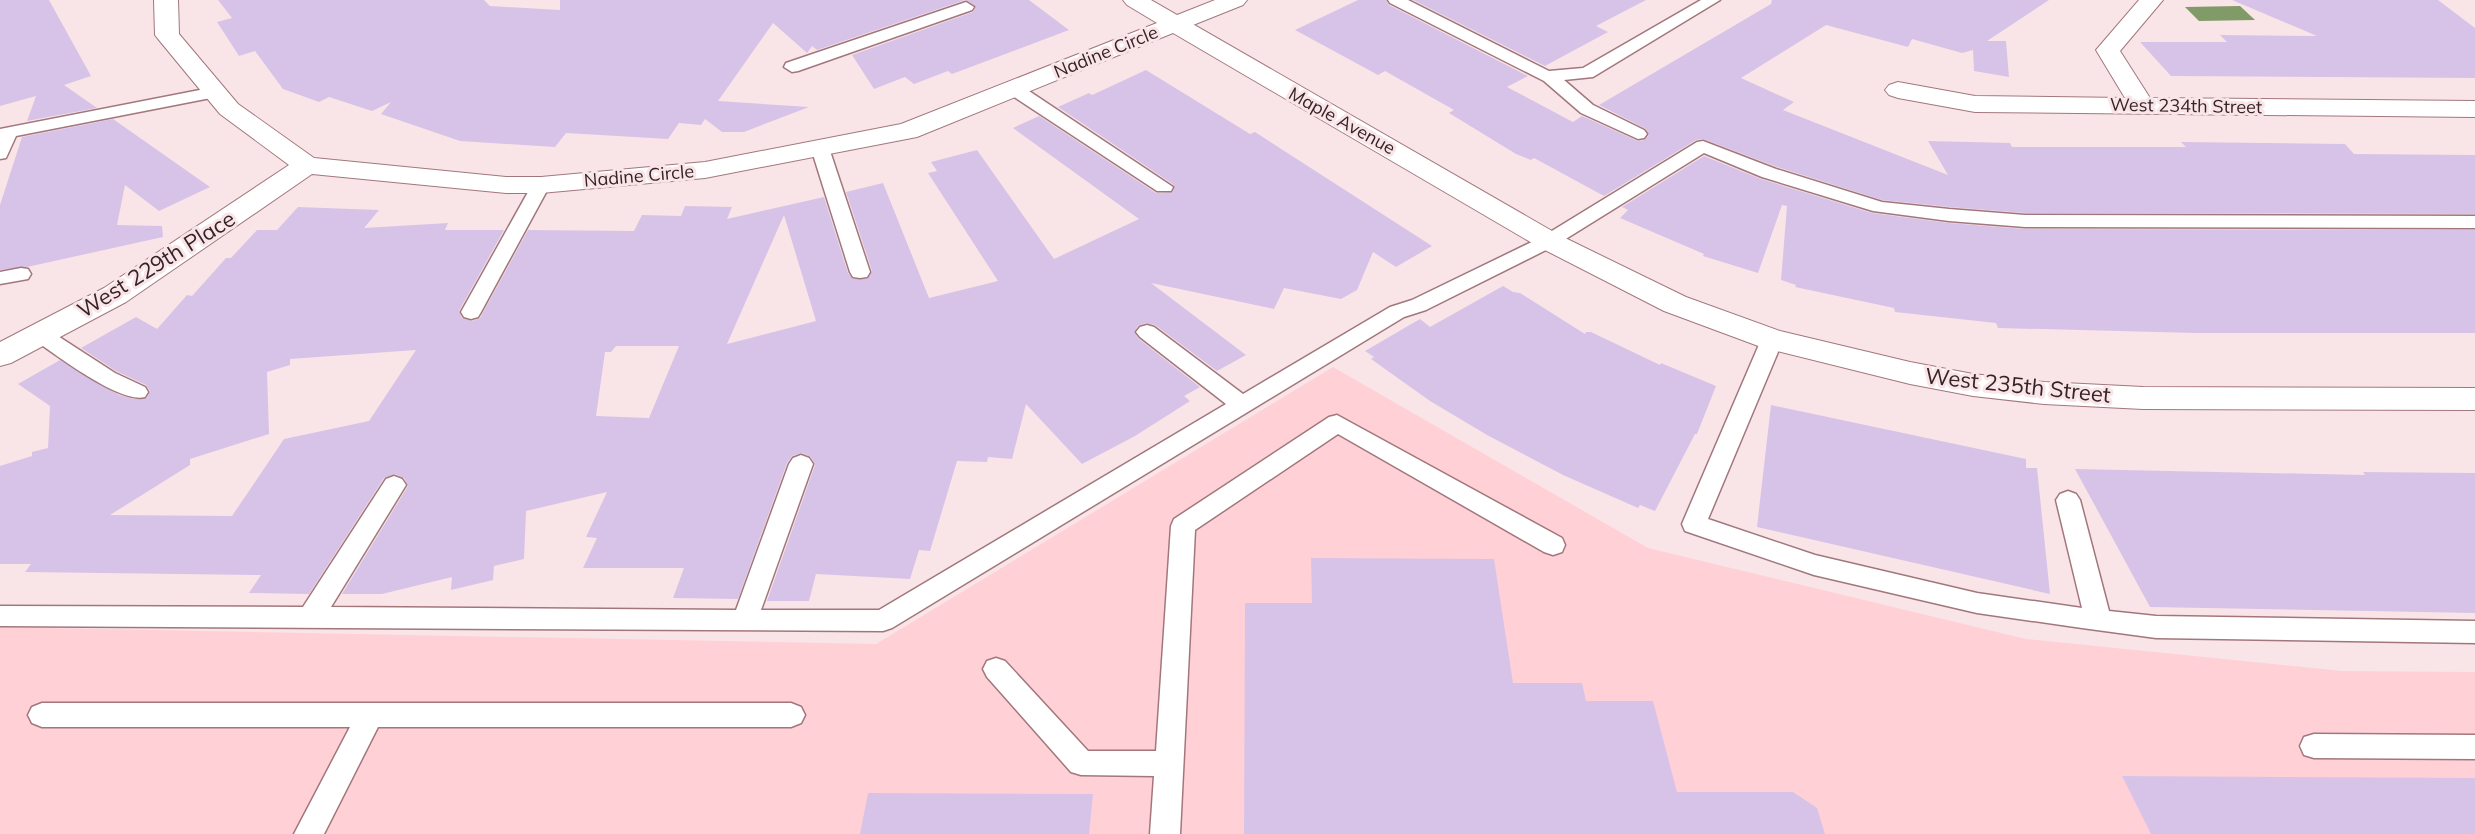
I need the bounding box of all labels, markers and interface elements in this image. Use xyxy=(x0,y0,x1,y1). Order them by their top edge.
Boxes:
street label: Nadine Circle xyxy=(1050,20,1161,83)
street label: Maple Avenue xyxy=(1285,82,1400,159)
street label: West 234th Street xyxy=(2110,93,2262,118)
street label: Nadine Circle xyxy=(583,159,695,192)
street label: West 229th Place xyxy=(72,204,240,324)
street label: West 235th Street xyxy=(1924,361,2112,409)

